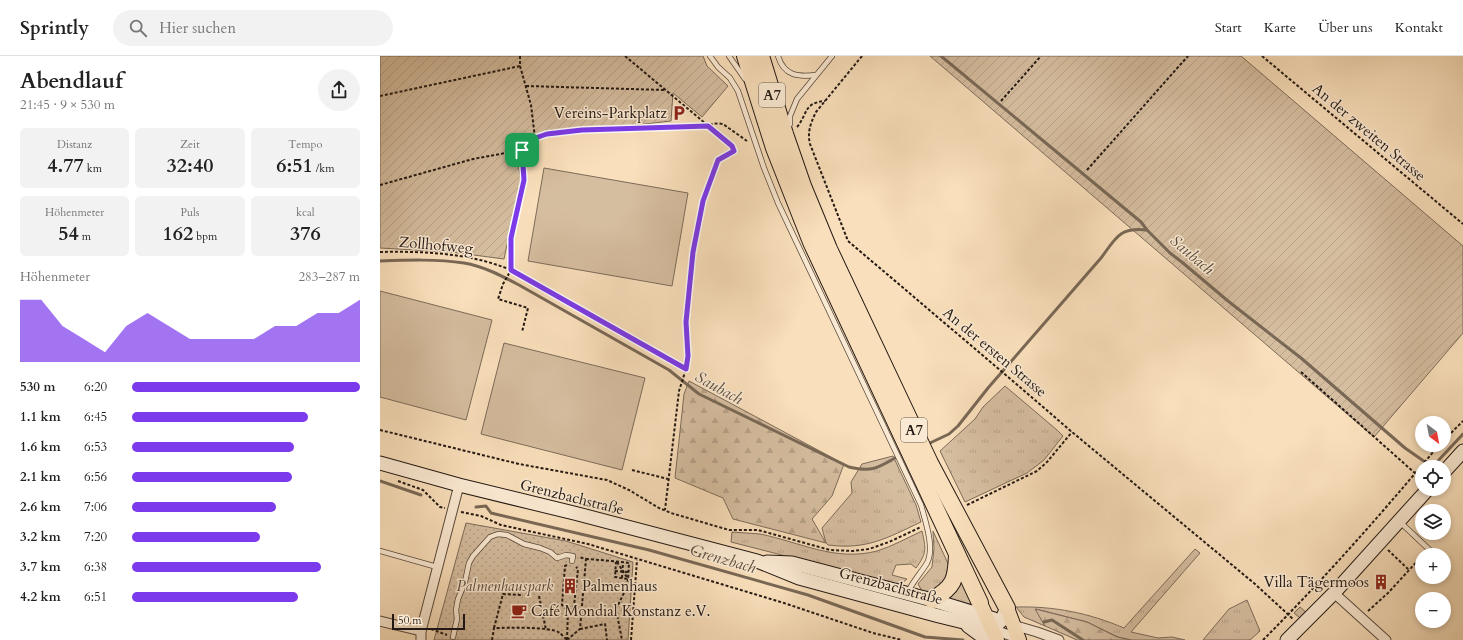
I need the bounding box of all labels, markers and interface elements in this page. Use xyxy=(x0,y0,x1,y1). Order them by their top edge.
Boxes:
search box xyxy=(113,10,393,46)
text: Sprintly xyxy=(20,15,89,41)
icon: search xyxy=(127,17,149,39)
text: Hier suchen xyxy=(159,18,236,38)
text: Start xyxy=(1215,18,1242,37)
text: Karte xyxy=(1264,18,1296,37)
text: Über uns xyxy=(1318,18,1373,37)
text: Kontakt xyxy=(1395,18,1443,37)
text: Abendlauf xyxy=(20,66,123,96)
button: share xyxy=(318,69,360,111)
street label: An der zweiten Strasse xyxy=(1308,79,1430,186)
road number: A7 xyxy=(759,83,785,107)
text: 21:45 · 9 × 530 m xyxy=(20,96,115,114)
place label: Vereins-Parkplatz xyxy=(554,103,667,123)
parking icon: Vereins-Parkplatz xyxy=(670,104,688,122)
pin xyxy=(505,133,539,167)
text: Distanz xyxy=(57,137,92,152)
text: Zeit xyxy=(180,137,200,152)
text: Tempo xyxy=(288,137,322,152)
icon: arrive xyxy=(511,139,533,161)
text: 4.77 xyxy=(47,152,84,179)
text: 32:40 xyxy=(167,152,213,179)
text: 6:51 xyxy=(276,152,313,179)
text: km xyxy=(84,161,102,176)
text: /km xyxy=(313,161,334,176)
text: Höhenmeter xyxy=(45,205,104,220)
text: Puls xyxy=(180,205,200,220)
text: kcal xyxy=(296,205,315,220)
text: 54 xyxy=(58,220,79,247)
text: 162 xyxy=(163,220,193,247)
text: 376 xyxy=(290,220,321,247)
text: m xyxy=(79,229,91,244)
text: bpm xyxy=(193,229,217,244)
water label: Saubach xyxy=(1165,230,1219,280)
street label: Zollhofweg xyxy=(398,232,475,258)
text: Höhenmeter xyxy=(20,268,90,286)
text: 283–287 m xyxy=(298,268,360,286)
street label: An der ersten Strasse xyxy=(939,303,1051,402)
water label: Saubach xyxy=(691,366,747,410)
text: 530 m xyxy=(20,378,55,396)
text: 6:20 xyxy=(84,378,107,396)
text: 1.1 km xyxy=(20,408,61,426)
text: 6:45 xyxy=(84,408,107,426)
north arrow xyxy=(1415,416,1451,452)
map controls xyxy=(1415,416,1451,628)
road number: A7 xyxy=(901,418,927,442)
text: 1.6 km xyxy=(20,438,61,456)
text: 6:53 xyxy=(84,438,107,456)
button: locate xyxy=(1415,460,1451,496)
text: 2.1 km xyxy=(20,468,61,486)
text: 6:56 xyxy=(84,468,107,486)
street label: Grenzbachstraße xyxy=(518,474,626,520)
text: 2.6 km xyxy=(20,498,61,516)
text: 7:06 xyxy=(84,498,107,516)
button: layers xyxy=(1415,504,1451,540)
text: 3.2 km xyxy=(20,528,61,546)
text: 7:20 xyxy=(84,528,107,546)
water label: Grenzbach xyxy=(687,539,759,579)
button: + xyxy=(1415,548,1451,584)
text: 3.7 km xyxy=(20,558,61,576)
text: 6:38 xyxy=(84,558,107,576)
street label: Grenzbachstraße xyxy=(837,563,945,609)
place label: Villa Tägermoos xyxy=(1263,572,1369,592)
building icon: Villa Tägermoos xyxy=(1372,573,1390,591)
park label: Palmenhauspark xyxy=(457,576,554,596)
place label: Palmenhaus xyxy=(582,576,657,596)
building icon: Palmenhaus xyxy=(561,577,579,595)
text: 4.2 km xyxy=(20,588,61,606)
text: 6:51 xyxy=(84,588,107,606)
button: − xyxy=(1415,592,1451,628)
place label: Café Mondial Konstanz e.V. xyxy=(531,601,710,621)
cafe icon: Café Mondial Konstanz e.V. xyxy=(510,602,528,620)
scale bar xyxy=(392,612,465,631)
text: 50 m xyxy=(398,613,422,628)

